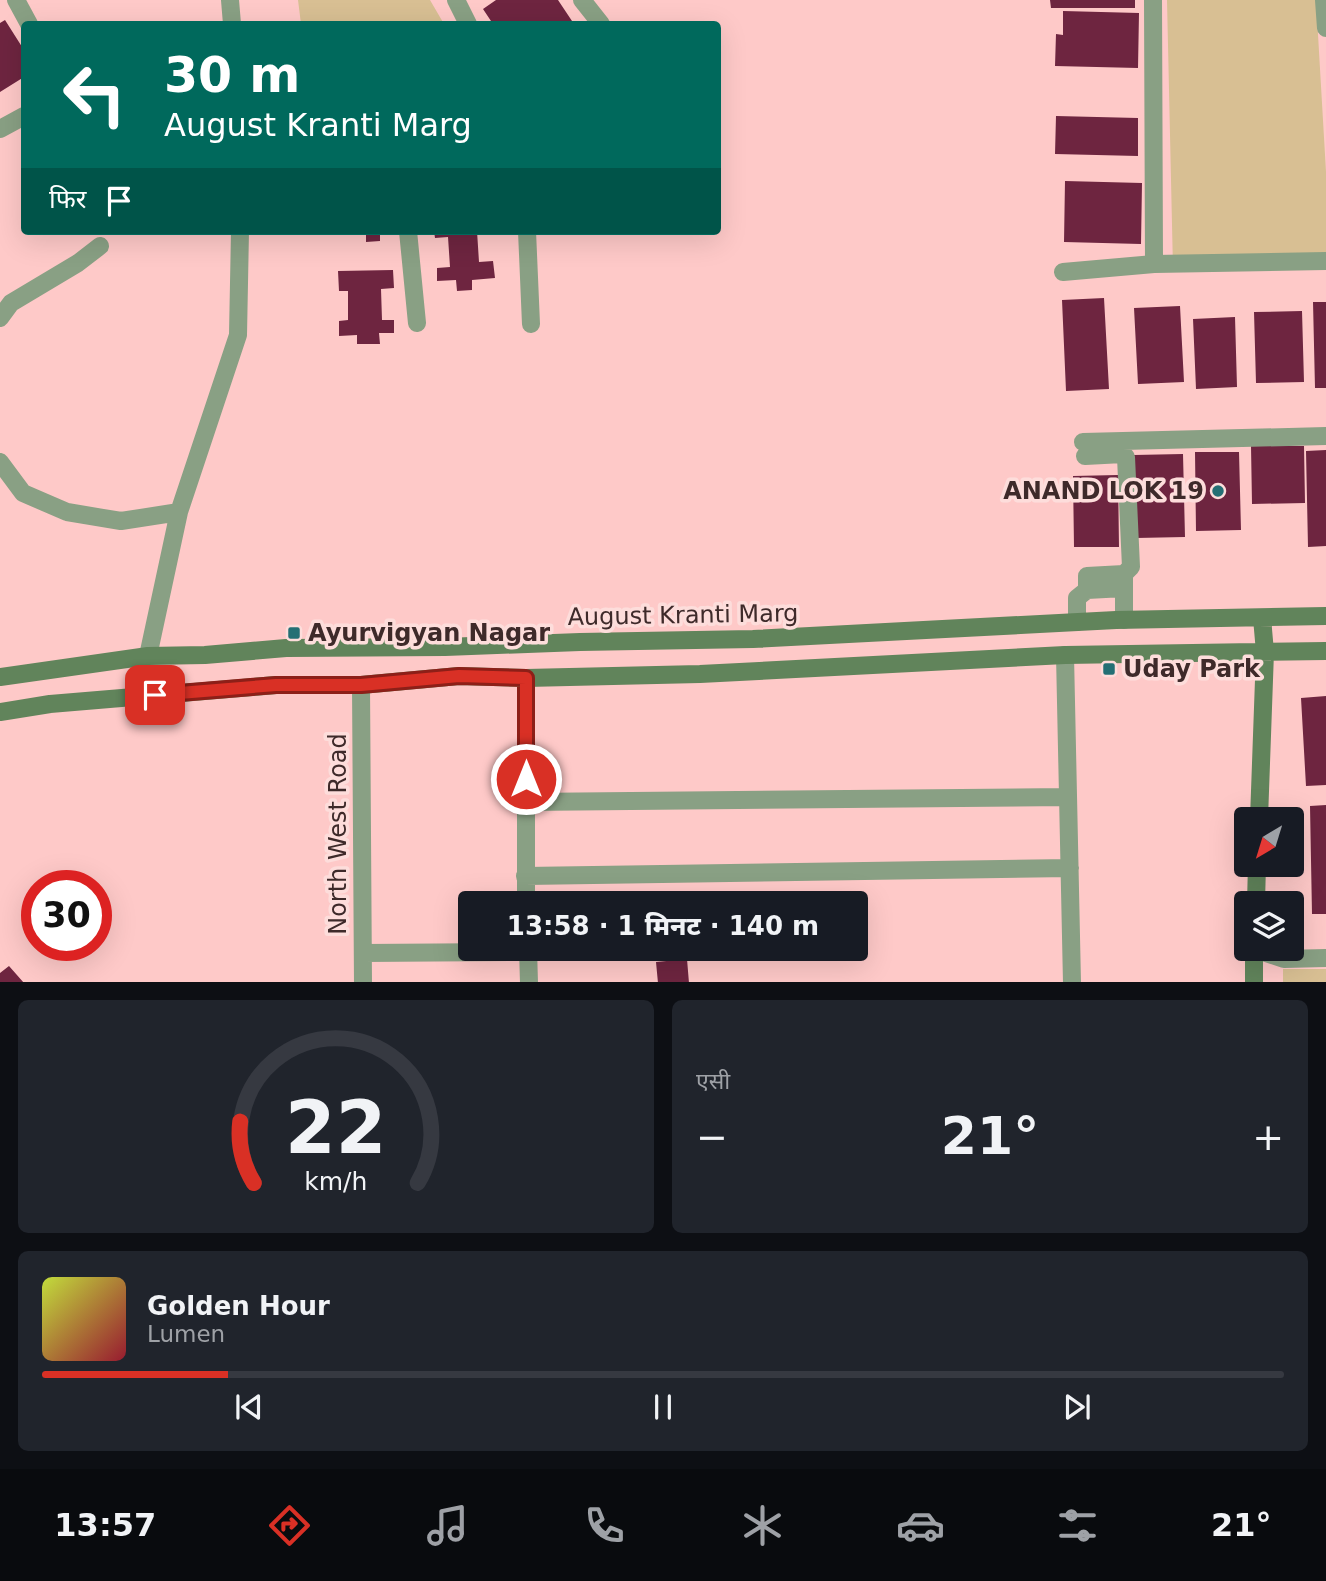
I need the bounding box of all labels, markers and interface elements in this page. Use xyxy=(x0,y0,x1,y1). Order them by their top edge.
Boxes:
text: 30 m xyxy=(164,47,300,104)
icon: left xyxy=(49,49,140,140)
text: August Kranti Marg xyxy=(164,106,472,144)
icon: arrive xyxy=(100,182,138,220)
text: फिर xyxy=(49,184,86,214)
place label: ANAND LOK 19 xyxy=(1003,477,1204,505)
marker: ANAND LOK 19 xyxy=(1210,483,1226,499)
street label: August Kranti Marg xyxy=(567,599,799,631)
place label: Ayurvigyan Nagar xyxy=(308,619,550,647)
marker: Ayurvigyan Nagar xyxy=(286,625,302,641)
place label: Uday Park xyxy=(1123,655,1261,683)
marker: Uday Park xyxy=(1101,661,1117,677)
pin xyxy=(125,665,185,725)
icon: arrive xyxy=(136,676,174,714)
street label: North West Road xyxy=(324,733,352,935)
position arrow xyxy=(489,742,563,816)
north arrow xyxy=(1234,807,1304,877)
map controls xyxy=(1234,807,1304,961)
speed limit sign: 30 xyxy=(21,870,112,961)
button: layers xyxy=(1234,891,1304,961)
text: 13:58 · 1 मिनट · 140 m xyxy=(507,911,819,941)
text: एसी xyxy=(696,1068,730,1094)
text: 22 xyxy=(285,1085,387,1170)
text: 21° xyxy=(941,1106,1039,1166)
text: − xyxy=(696,1115,728,1159)
text: + xyxy=(1252,1115,1284,1159)
text: km/h xyxy=(304,1166,368,1195)
text: Golden Hour xyxy=(147,1291,330,1321)
text: Lumen xyxy=(147,1321,225,1347)
icon: previous xyxy=(230,1388,268,1426)
icon: pause xyxy=(644,1388,682,1426)
icon: next xyxy=(1058,1388,1096,1426)
icon: directions xyxy=(265,1501,314,1550)
icon: music xyxy=(423,1501,472,1550)
icon: phone xyxy=(580,1501,629,1550)
icon: climate xyxy=(738,1501,787,1550)
icon: car xyxy=(896,1501,945,1550)
icon: filters xyxy=(1053,1501,1102,1550)
text: 13:57 xyxy=(54,1506,156,1544)
text: 21° xyxy=(1211,1506,1272,1544)

